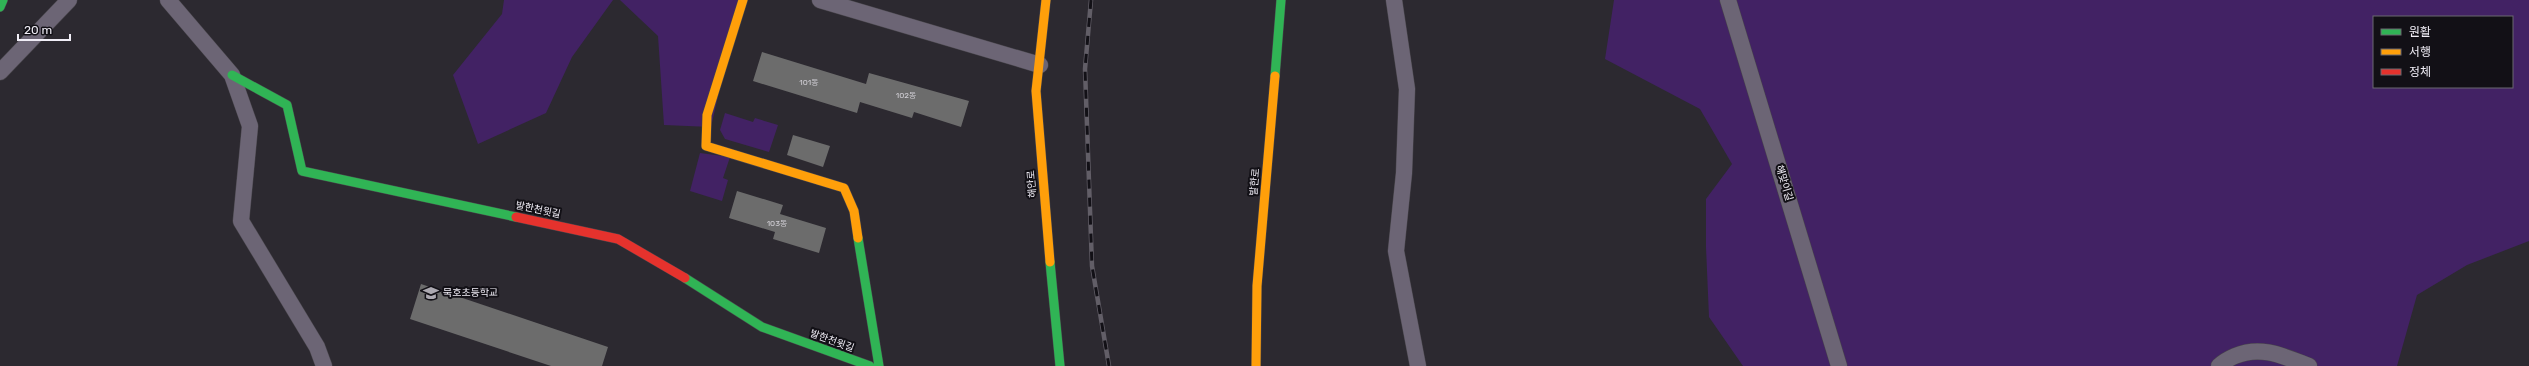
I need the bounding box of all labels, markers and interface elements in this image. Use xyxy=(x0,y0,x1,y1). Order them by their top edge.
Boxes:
scale bar xyxy=(18,16,70,42)
legend xyxy=(2373,16,2513,88)
text: 20 m xyxy=(24,23,52,37)
text: 원활 xyxy=(2409,25,2431,39)
text: 서행 xyxy=(2409,45,2431,59)
text: 정체 xyxy=(2409,65,2431,79)
house number: 101동 xyxy=(799,78,819,87)
house number: 102동 xyxy=(896,91,916,100)
street label: 해맞이길 xyxy=(1773,164,1795,202)
street label: 발한로 xyxy=(1248,168,1262,196)
street label: 해안로 xyxy=(1025,170,1039,198)
street label: 발한천윗길 xyxy=(514,199,562,221)
house number: 103동 xyxy=(767,219,787,228)
school or university icon: 묵호초등학교 xyxy=(422,284,440,302)
place label: 묵호초등학교 xyxy=(443,287,498,299)
street label: 발한천윗길 xyxy=(808,327,856,355)

